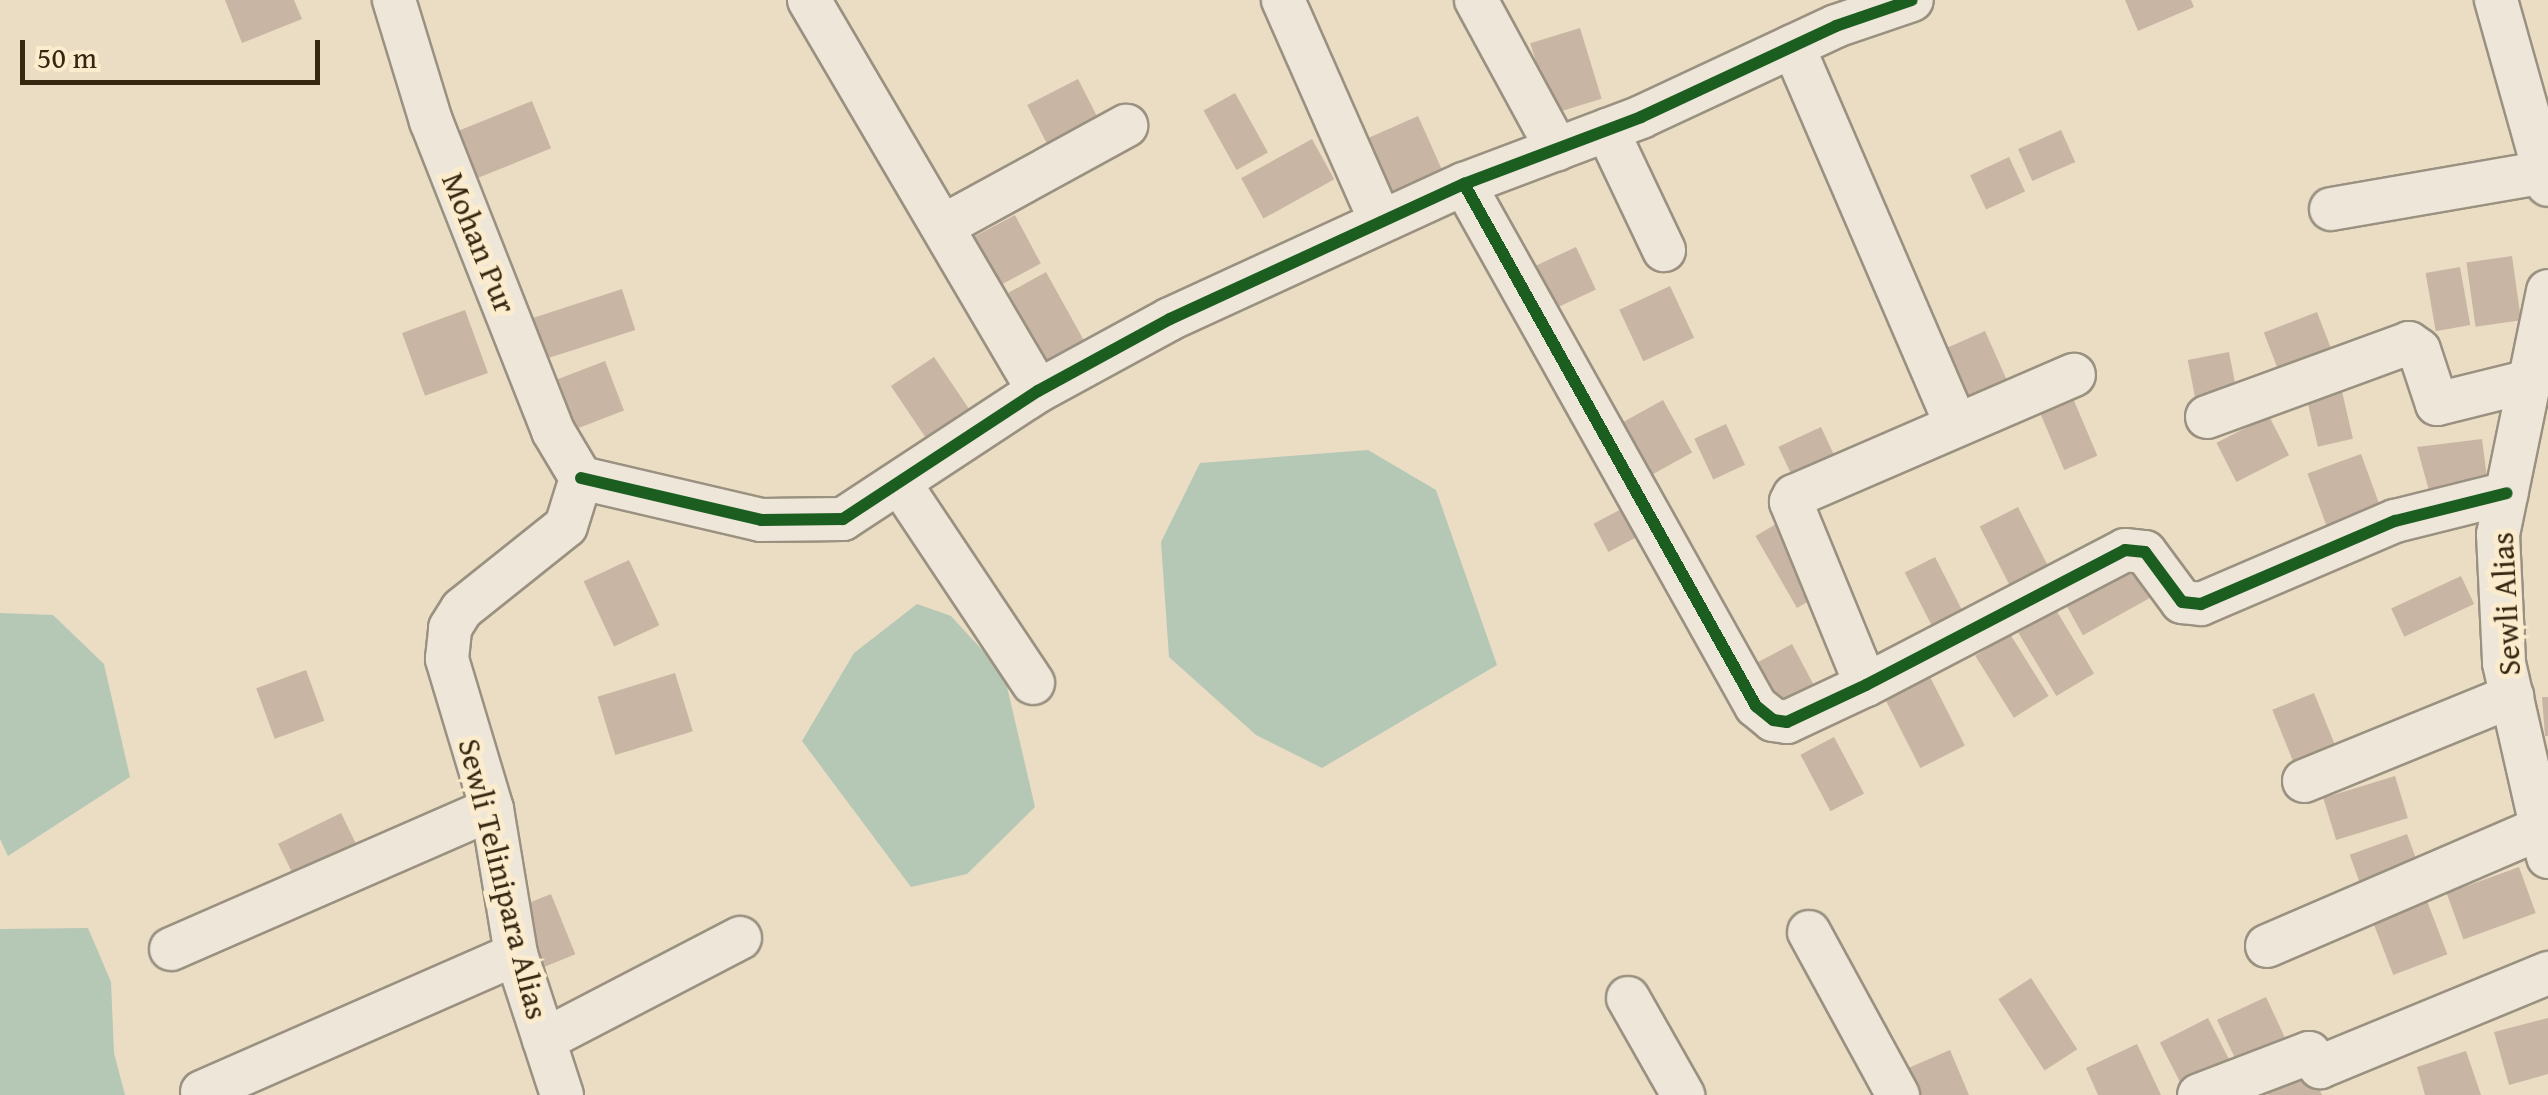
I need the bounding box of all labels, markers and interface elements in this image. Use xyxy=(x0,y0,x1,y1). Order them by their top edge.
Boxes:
scale bar xyxy=(25,20,325,82)
text: 50 m xyxy=(37,35,97,79)
street label: Mohan Pur xyxy=(433,167,525,319)
street label: Sewli Alias xyxy=(2483,531,2529,677)
street label: Sewli Telinipara Alias xyxy=(450,735,556,1023)

